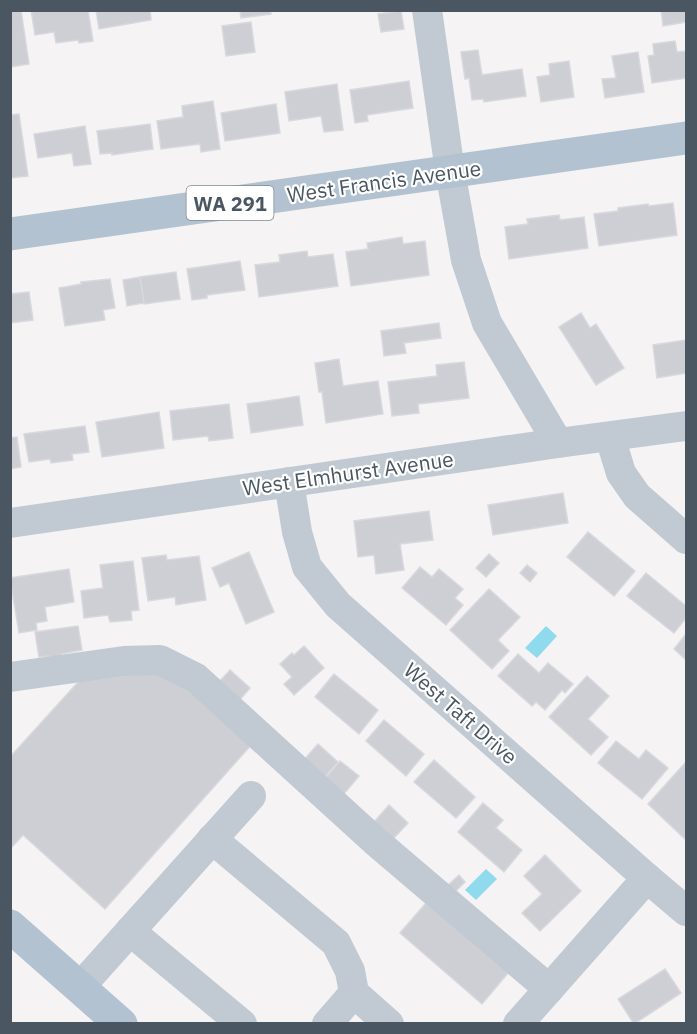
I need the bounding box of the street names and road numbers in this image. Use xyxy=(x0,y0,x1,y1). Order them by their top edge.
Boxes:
street label: West Francis Avenue xyxy=(285,154,483,208)
road number: WA 291 xyxy=(186,186,274,220)
street label: West Elmhurst Avenue xyxy=(241,444,455,502)
street label: West Taft Drive xyxy=(398,656,524,770)

